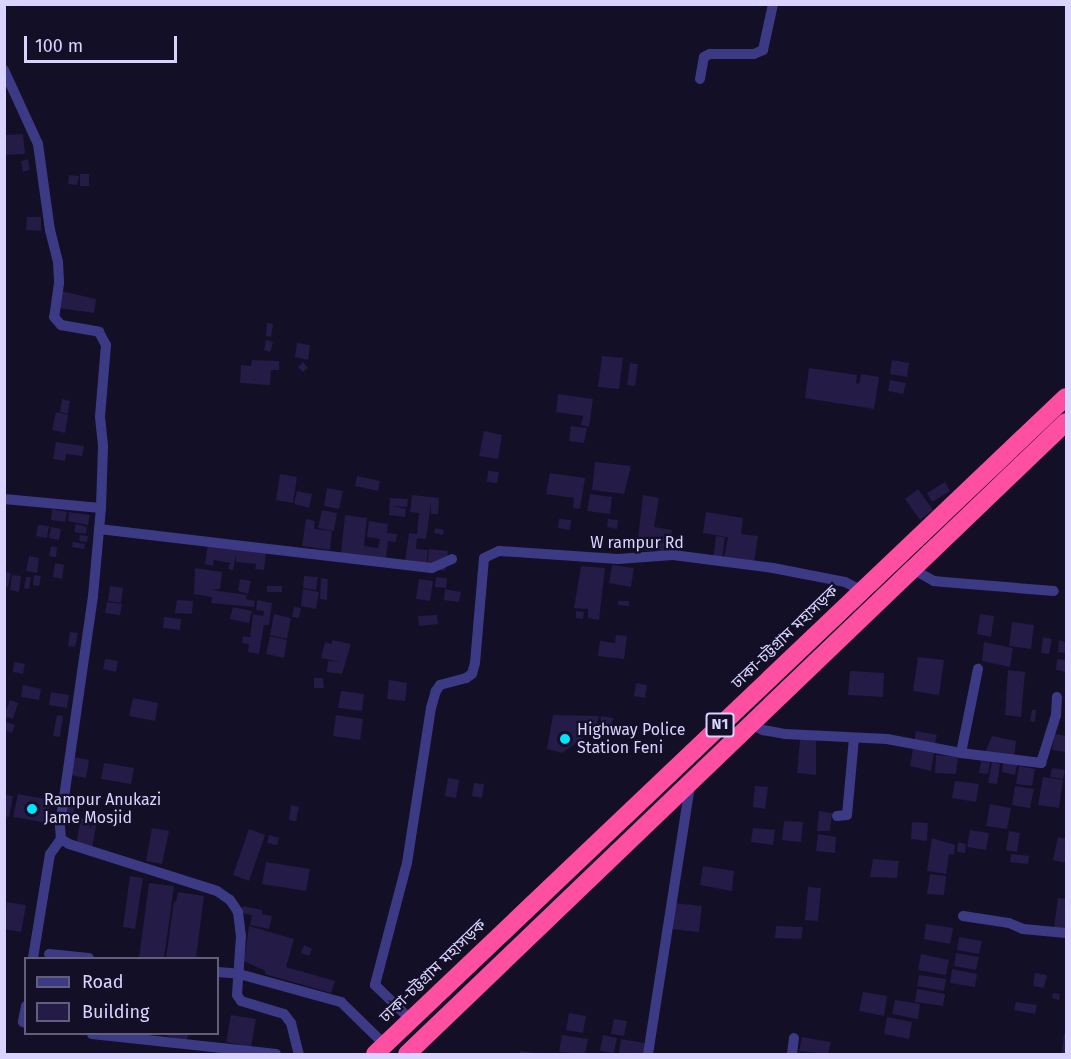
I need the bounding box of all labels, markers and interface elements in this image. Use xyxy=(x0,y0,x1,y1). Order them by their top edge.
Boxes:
scale bar xyxy=(27,24,180,62)
text: 100 m xyxy=(35,35,83,57)
street label: W rampur Rd xyxy=(590,533,684,553)
street label: ঢাকা-চট্টগ্রাম মহাসড়ক xyxy=(728,581,842,693)
road number: N1 xyxy=(705,713,735,737)
place label: Highway Police Station Feni xyxy=(577,720,685,758)
marker: Highway Police Station Feni xyxy=(558,732,572,746)
place label: Rampur Anukazi Jame Mosjid xyxy=(44,790,161,828)
marker: Rampur Anukazi Jame Mosjid xyxy=(25,802,39,816)
street label: ঢাকা-চট্টগ্রাম মহাসড়ক xyxy=(376,915,490,1027)
legend xyxy=(24,957,219,1035)
text: Road xyxy=(82,971,124,993)
text: Building xyxy=(82,1001,149,1023)

